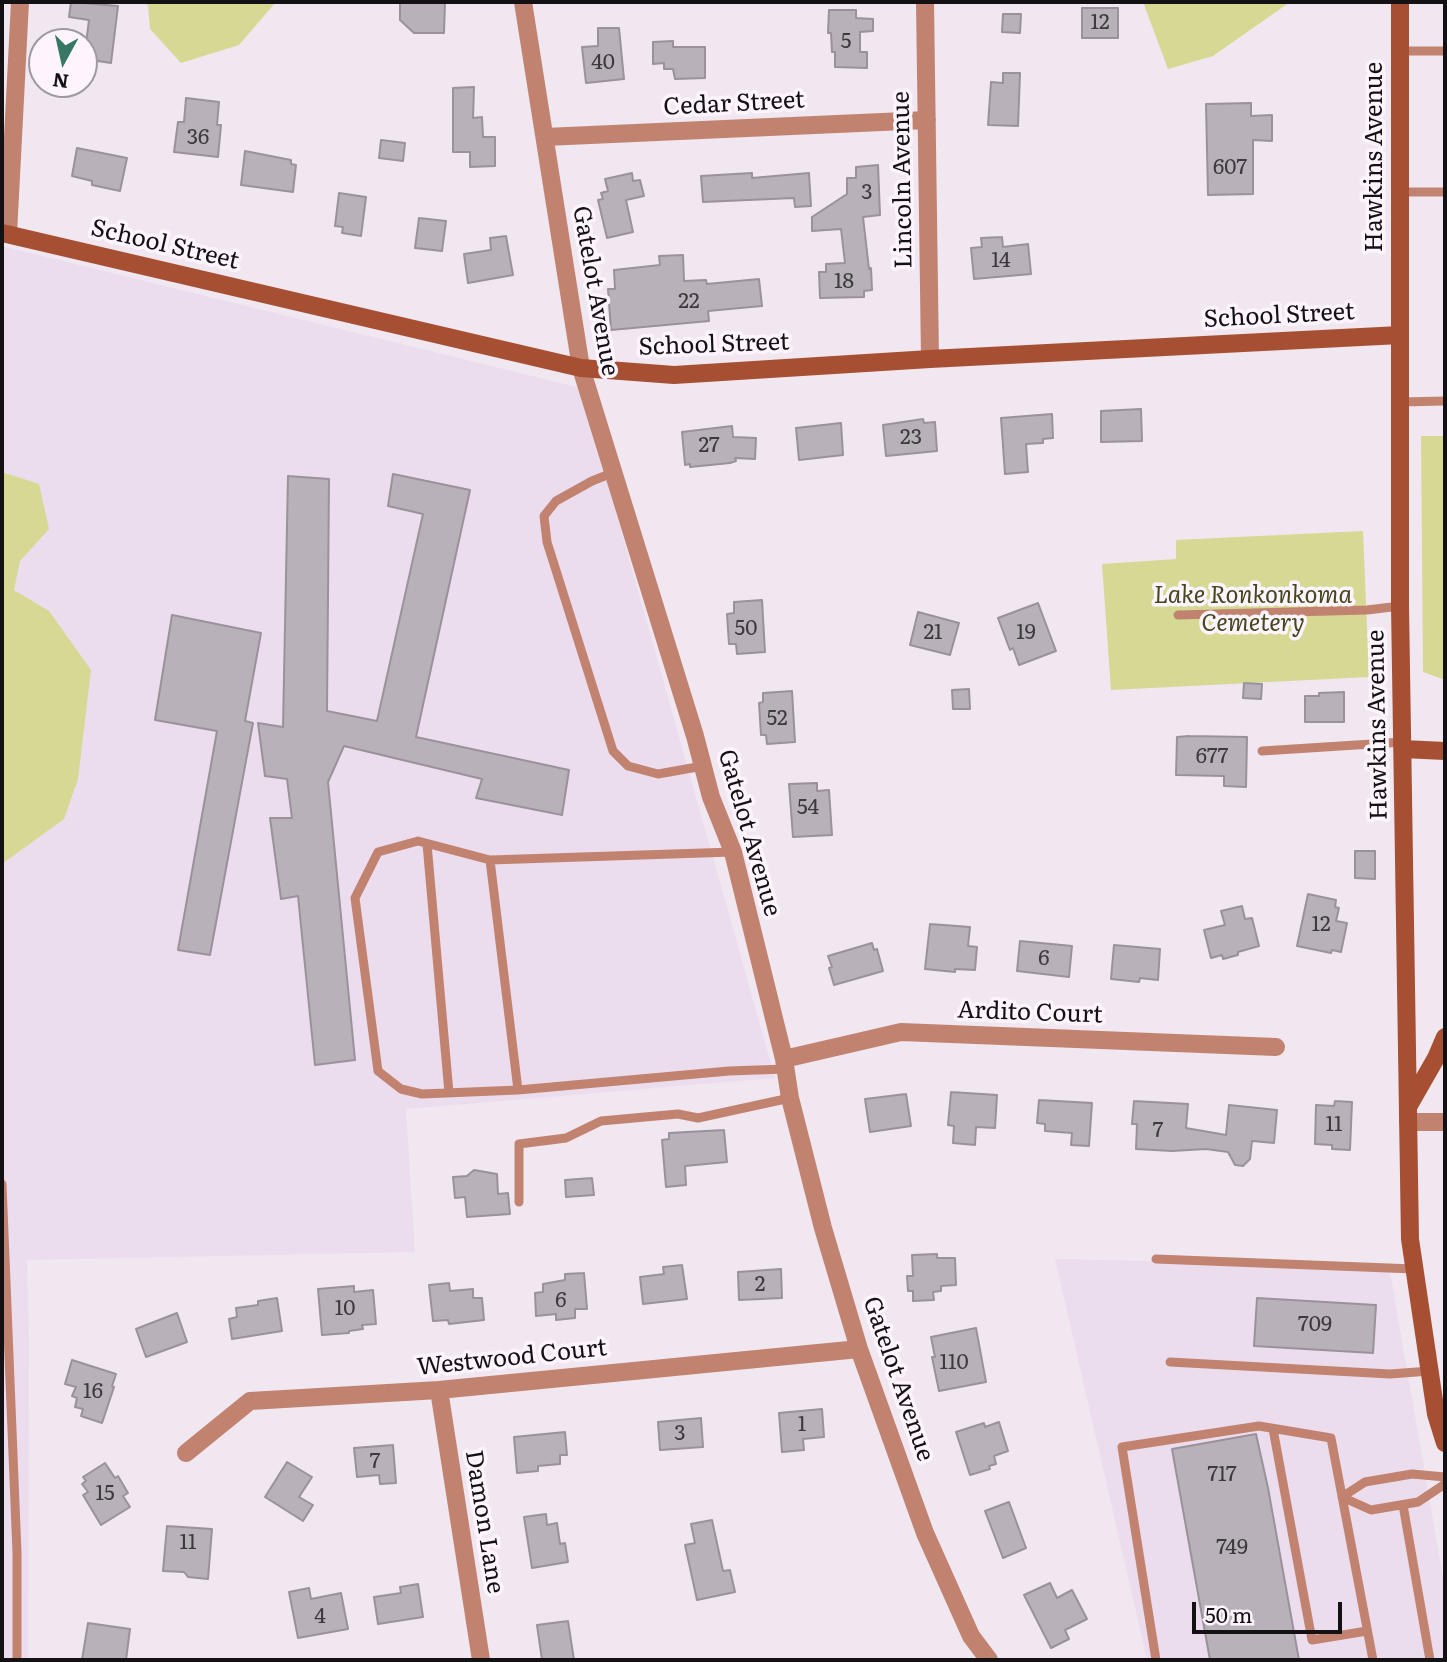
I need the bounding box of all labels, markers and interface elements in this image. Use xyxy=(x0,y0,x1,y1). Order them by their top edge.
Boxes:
house number: 12 xyxy=(1090,10,1110,36)
north arrow xyxy=(28,28,98,98)
house number: 5 xyxy=(841,29,851,55)
house number: 40 xyxy=(591,50,615,76)
street label: Hawkins Avenue xyxy=(1361,62,1389,252)
text: N xyxy=(51,67,70,97)
street label: Cedar Street xyxy=(663,86,805,122)
street label: Lincoln Avenue xyxy=(887,91,919,269)
house number: 36 xyxy=(187,125,209,151)
house number: 607 xyxy=(1213,155,1247,181)
house number: 3 xyxy=(861,180,873,206)
street label: Gatelot Avenue xyxy=(566,204,624,378)
street label: School Street xyxy=(88,214,242,276)
house number: 14 xyxy=(991,248,1011,274)
house number: 18 xyxy=(834,269,854,295)
house number: 22 xyxy=(678,289,700,315)
street label: School Street xyxy=(1203,298,1355,334)
street label: School Street xyxy=(638,328,790,362)
house number: 23 xyxy=(900,425,922,451)
house number: 27 xyxy=(698,433,720,459)
park label: Lake Ronkonkoma Cemetery xyxy=(1154,582,1352,638)
house number: 50 xyxy=(735,616,757,642)
house number: 21 xyxy=(923,620,943,646)
house number: 19 xyxy=(1016,620,1036,646)
street label: Hawkins Avenue xyxy=(1362,630,1394,820)
house number: 52 xyxy=(766,706,788,732)
house number: 677 xyxy=(1196,744,1228,770)
street label: Gatelot Avenue xyxy=(711,746,787,920)
house number: 54 xyxy=(797,795,819,821)
house number: 12 xyxy=(1311,912,1331,938)
house number: 6 xyxy=(1038,946,1050,972)
street label: Ardito Court xyxy=(957,996,1103,1030)
house number: 11 xyxy=(1325,1112,1343,1138)
house number: 7 xyxy=(1153,1118,1163,1144)
house number: 2 xyxy=(755,1272,765,1298)
house number: 6 xyxy=(555,1288,567,1314)
street label: Gatelot Avenue xyxy=(856,1293,940,1465)
house number: 10 xyxy=(335,1296,355,1322)
house number: 709 xyxy=(1298,1312,1332,1338)
street label: Westwood Court xyxy=(416,1334,608,1382)
house number: 110 xyxy=(939,1350,969,1376)
house number: 16 xyxy=(83,1379,103,1405)
house number: 1 xyxy=(798,1412,806,1438)
house number: 3 xyxy=(674,1421,686,1447)
street label: Damon Lane xyxy=(458,1448,510,1596)
house number: 7 xyxy=(370,1449,380,1475)
house number: 717 xyxy=(1207,1462,1237,1488)
house number: 15 xyxy=(95,1481,115,1507)
house number: 11 xyxy=(179,1530,197,1556)
house number: 749 xyxy=(1216,1535,1248,1561)
scale bar xyxy=(1195,1588,1346,1632)
text: 50 m xyxy=(1205,1598,1252,1629)
house number: 4 xyxy=(314,1604,326,1630)

